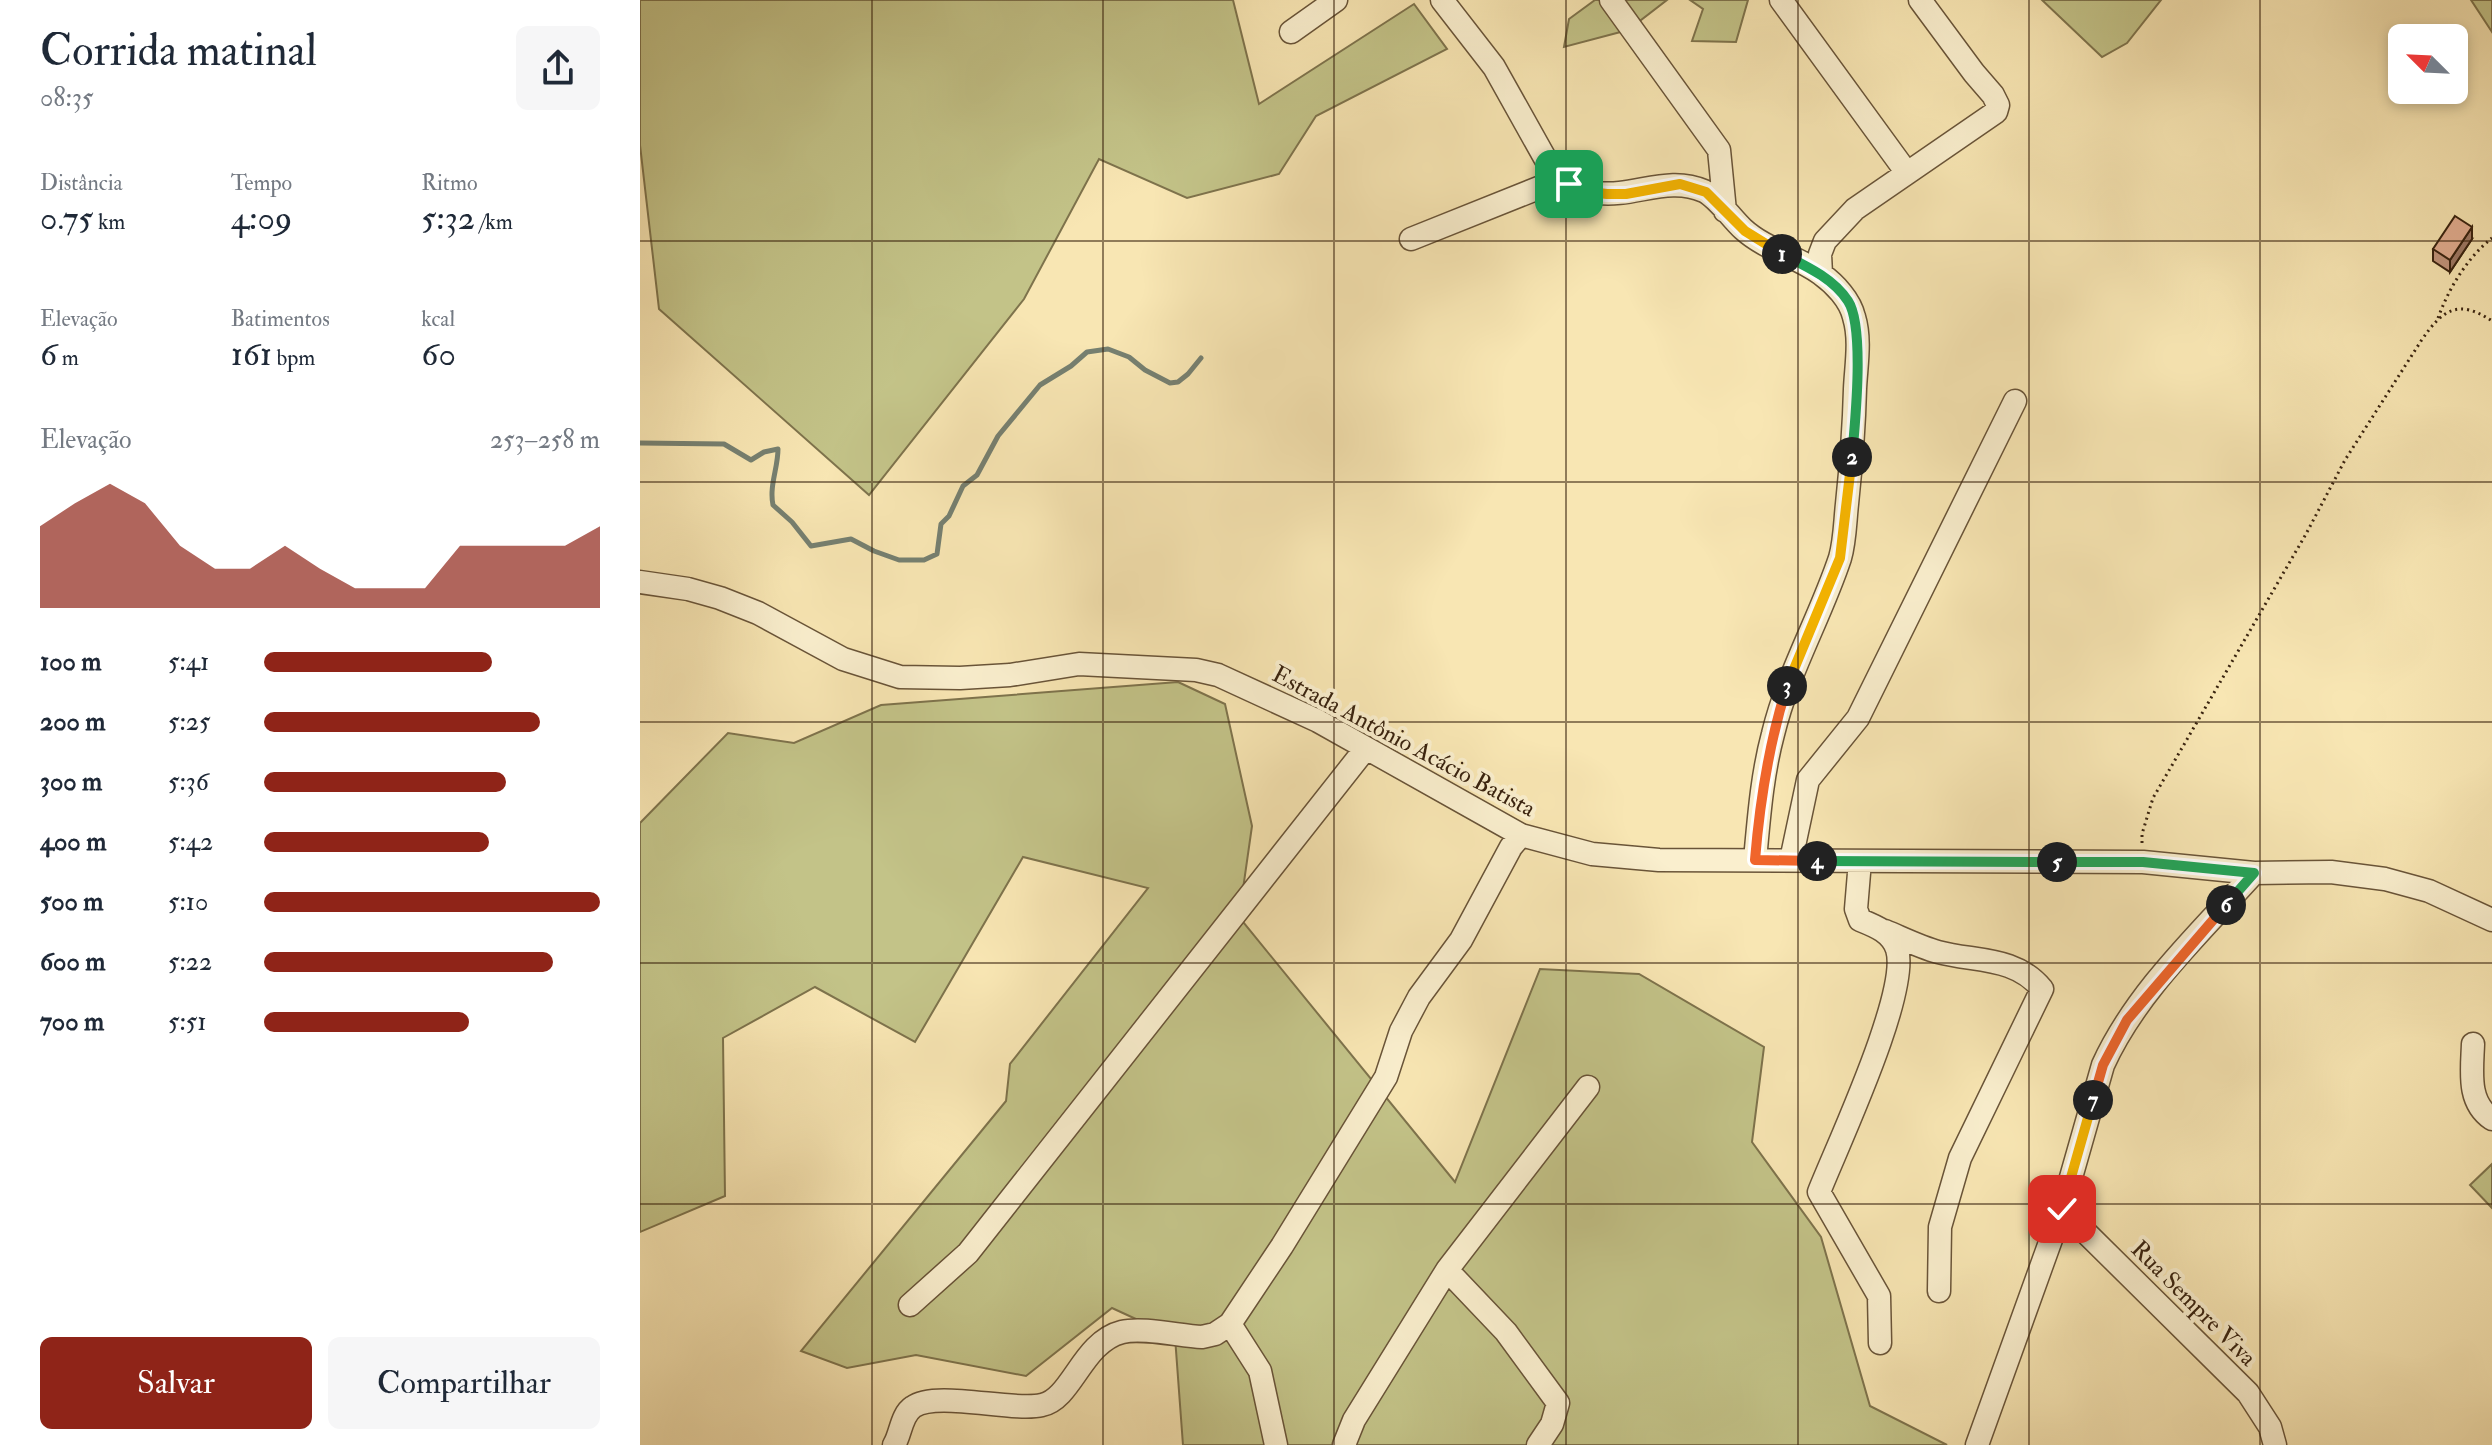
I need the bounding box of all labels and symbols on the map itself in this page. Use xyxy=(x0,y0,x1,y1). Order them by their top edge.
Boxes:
north arrow xyxy=(2388,24,2468,104)
pin xyxy=(1535,150,1603,218)
pin: 1 xyxy=(1762,234,1802,274)
pin: 2 xyxy=(1832,437,1872,477)
street label: Estrada Antônio Acácio Batista xyxy=(1267,659,1542,825)
pin: 3 xyxy=(1767,666,1807,706)
pin: 4 xyxy=(1797,841,1837,881)
pin: 5 xyxy=(2037,842,2077,882)
pin: 6 xyxy=(2206,885,2246,925)
pin: 7 xyxy=(2073,1080,2113,1120)
pin xyxy=(2028,1175,2096,1243)
street label: Rua Sempre Viva xyxy=(2124,1234,2264,1374)

